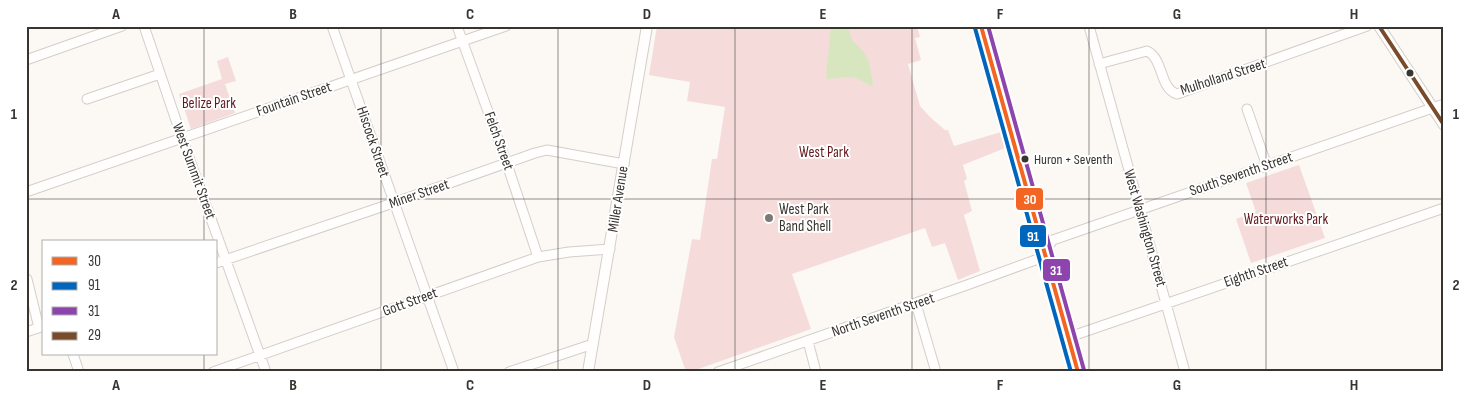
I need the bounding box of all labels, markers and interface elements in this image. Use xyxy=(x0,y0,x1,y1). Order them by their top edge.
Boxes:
text: A xyxy=(111,5,120,24)
text: B xyxy=(289,5,297,24)
text: C xyxy=(466,5,474,24)
text: D xyxy=(643,5,651,24)
text: E xyxy=(820,5,827,24)
text: F xyxy=(997,5,1004,24)
text: G xyxy=(1173,5,1181,24)
text: H xyxy=(1350,5,1358,24)
street label: Mulholland Street xyxy=(1178,54,1269,100)
unlabelled marker xyxy=(1405,68,1415,78)
street label: Fountain Street xyxy=(254,77,334,121)
park label: Belize Park xyxy=(182,94,236,113)
street label: Hiscock Street xyxy=(352,104,394,180)
text: 1 xyxy=(11,105,18,124)
text: 1 xyxy=(1453,105,1460,124)
street label: Felch Street xyxy=(480,109,518,173)
street label: West Summit Street xyxy=(168,120,220,222)
park label: West Park xyxy=(799,143,849,162)
street label: South Seventh Street xyxy=(1187,147,1296,201)
place label: Huron + Seventh xyxy=(1034,151,1113,168)
marker: Huron + Seventh xyxy=(1020,154,1030,164)
street label: Miller Avenue xyxy=(603,165,633,233)
street label: West Washington Street xyxy=(1119,167,1171,289)
street label: Miner Street xyxy=(386,175,452,213)
line badge: 30 xyxy=(1015,187,1044,211)
text: 30 xyxy=(1024,191,1037,208)
place label: West Park Band Shell xyxy=(779,200,831,236)
park label: Waterworks Park xyxy=(1244,210,1328,229)
marker: West Park Band Shell xyxy=(763,212,775,224)
line badge: 91 xyxy=(1019,224,1047,248)
text: 91 xyxy=(1027,228,1040,245)
legend xyxy=(42,240,218,356)
text: 30 xyxy=(88,252,101,271)
street label: Eighth Street xyxy=(1221,252,1291,292)
line badge: 31 xyxy=(1042,258,1071,282)
text: 31 xyxy=(1050,262,1062,279)
text: 2 xyxy=(10,276,18,295)
text: 91 xyxy=(88,276,101,295)
text: 2 xyxy=(1452,276,1460,295)
street label: Gott Street xyxy=(380,283,440,321)
street label: North Seventh Street xyxy=(829,288,937,341)
text: 31 xyxy=(88,302,100,321)
text: 29 xyxy=(88,326,101,345)
text: A xyxy=(111,376,120,395)
text: B xyxy=(289,376,297,395)
text: C xyxy=(466,376,474,395)
text: D xyxy=(643,376,651,395)
text: E xyxy=(820,376,827,395)
text: F xyxy=(997,376,1004,395)
text: G xyxy=(1173,376,1181,395)
text: H xyxy=(1350,376,1358,395)

